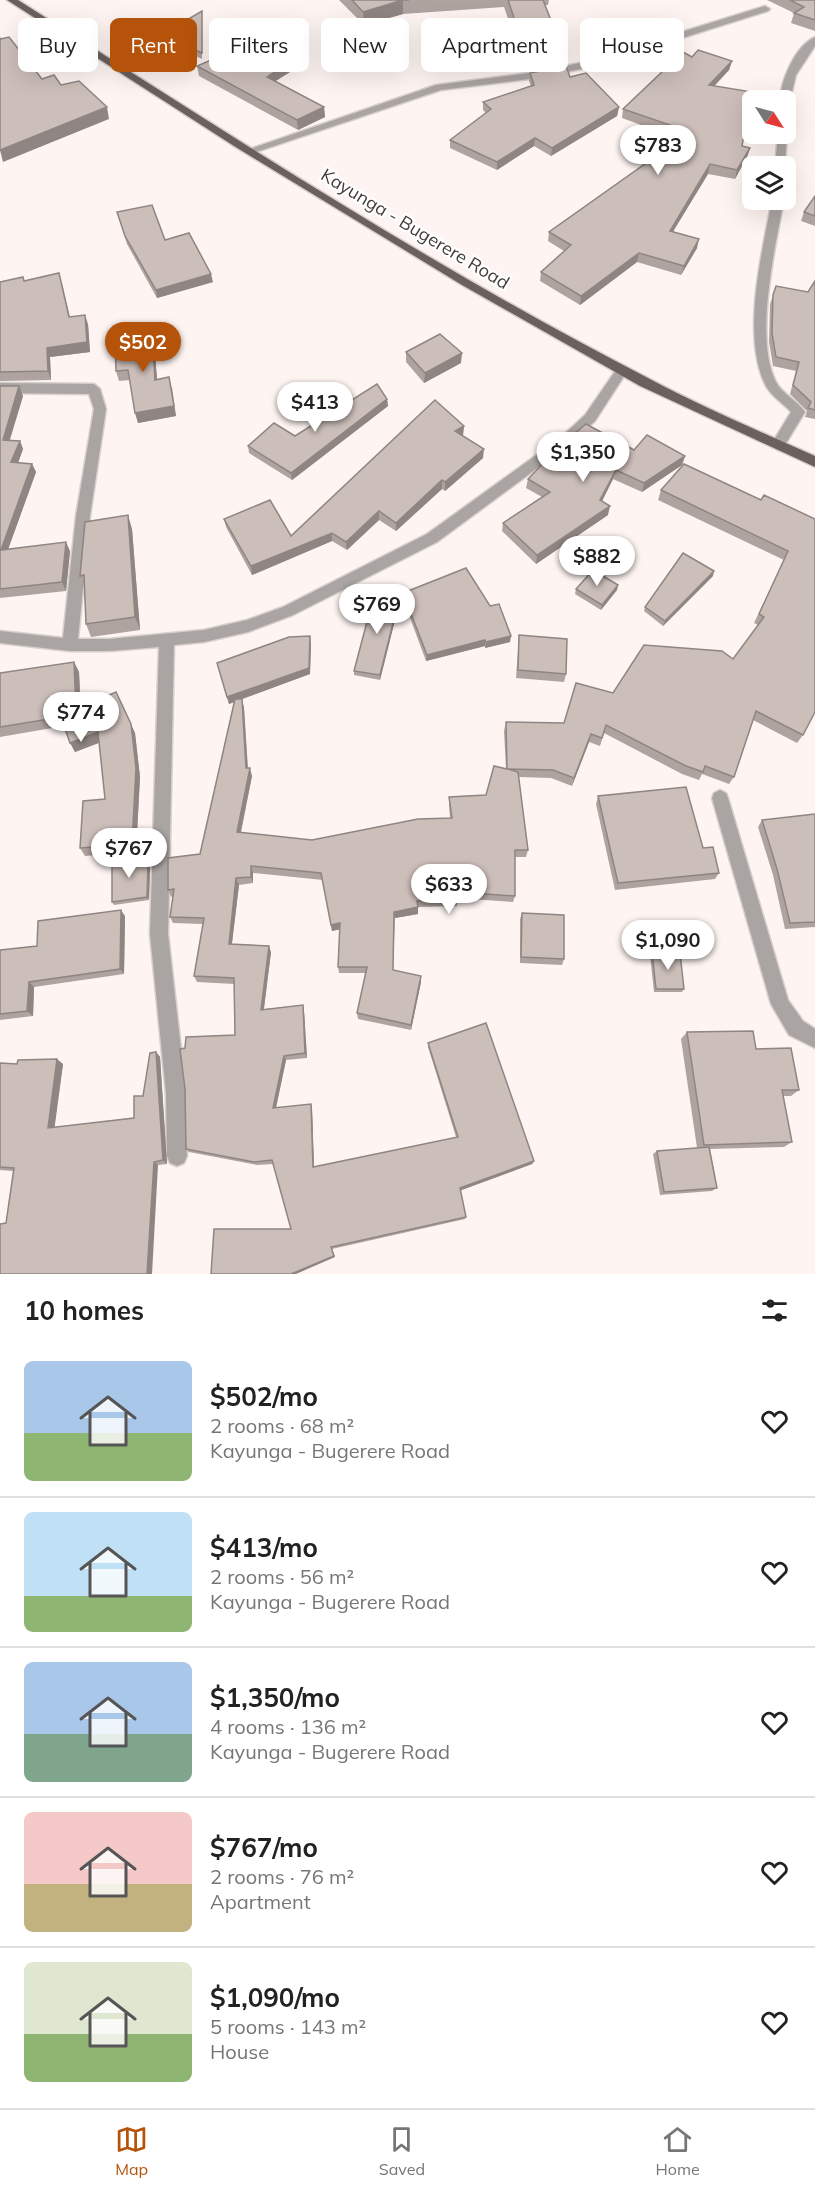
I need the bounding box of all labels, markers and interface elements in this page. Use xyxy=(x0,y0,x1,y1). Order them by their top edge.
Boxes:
chip: Buy xyxy=(18,18,98,72)
chip: Rent xyxy=(110,18,197,72)
chip: Filters xyxy=(209,18,309,72)
chip: New xyxy=(321,18,409,72)
chip: Apartment xyxy=(421,18,568,72)
chip: House xyxy=(580,18,684,72)
north arrow xyxy=(742,90,796,144)
map controls xyxy=(742,90,796,210)
pin: $783 xyxy=(622,125,694,176)
text: $783 xyxy=(634,132,682,157)
button: layers xyxy=(742,156,796,210)
street label: Kayunga - Bugerere Road xyxy=(317,163,514,294)
pin: $502 xyxy=(107,322,179,373)
text: $502 xyxy=(119,329,167,354)
pin: $413 xyxy=(279,382,351,433)
text: $413 xyxy=(291,389,339,414)
pin: $1,350 xyxy=(534,432,632,483)
text: $1,350 xyxy=(551,439,615,464)
pin: $882 xyxy=(561,536,633,587)
text: $882 xyxy=(573,543,621,568)
pin: $769 xyxy=(341,584,413,635)
text: $769 xyxy=(353,591,401,616)
pin: $774 xyxy=(45,692,117,743)
text: $774 xyxy=(57,699,105,724)
pin: $767 xyxy=(93,828,165,879)
text: $767 xyxy=(105,835,153,860)
pin: $633 xyxy=(413,864,485,915)
text: $633 xyxy=(425,871,473,896)
pin: $1,090 xyxy=(619,920,717,971)
text: $1,090 xyxy=(636,927,700,952)
text: 10 homes xyxy=(24,1294,144,1327)
icon: filters xyxy=(758,1294,791,1327)
text: $502/mo xyxy=(210,1380,318,1413)
icon: home xyxy=(72,1385,144,1457)
icon: heart xyxy=(758,1405,791,1438)
text: 2 rooms · 68 m² xyxy=(210,1413,354,1438)
text: Kayunga - Bugerere Road xyxy=(210,1438,450,1463)
text: $413/mo xyxy=(210,1531,318,1564)
icon: home xyxy=(72,1536,144,1608)
icon: heart xyxy=(758,1556,791,1589)
text: 2 rooms · 56 m² xyxy=(210,1564,354,1589)
text: Kayunga - Bugerere Road xyxy=(210,1589,450,1614)
text: $1,350/mo xyxy=(210,1681,340,1714)
icon: home xyxy=(72,1686,144,1758)
icon: heart xyxy=(758,1706,791,1739)
text: 4 rooms · 136 m² xyxy=(210,1714,366,1739)
text: Kayunga - Bugerere Road xyxy=(210,1739,450,1764)
text: $767/mo xyxy=(210,1831,318,1864)
icon: home xyxy=(72,1836,144,1908)
icon: heart xyxy=(758,1856,791,1889)
text: 2 rooms · 76 m² xyxy=(210,1864,354,1889)
text: Apartment xyxy=(210,1889,311,1914)
text: $1,090/mo xyxy=(210,1981,340,2014)
icon: home xyxy=(72,1986,144,2058)
icon: heart xyxy=(758,2006,791,2039)
text: 5 rooms · 143 m² xyxy=(210,2014,366,2039)
text: House xyxy=(210,2039,269,2064)
tab: Map xyxy=(115,2123,148,2179)
tab: Saved xyxy=(379,2123,425,2179)
tab: Home xyxy=(656,2123,700,2179)

